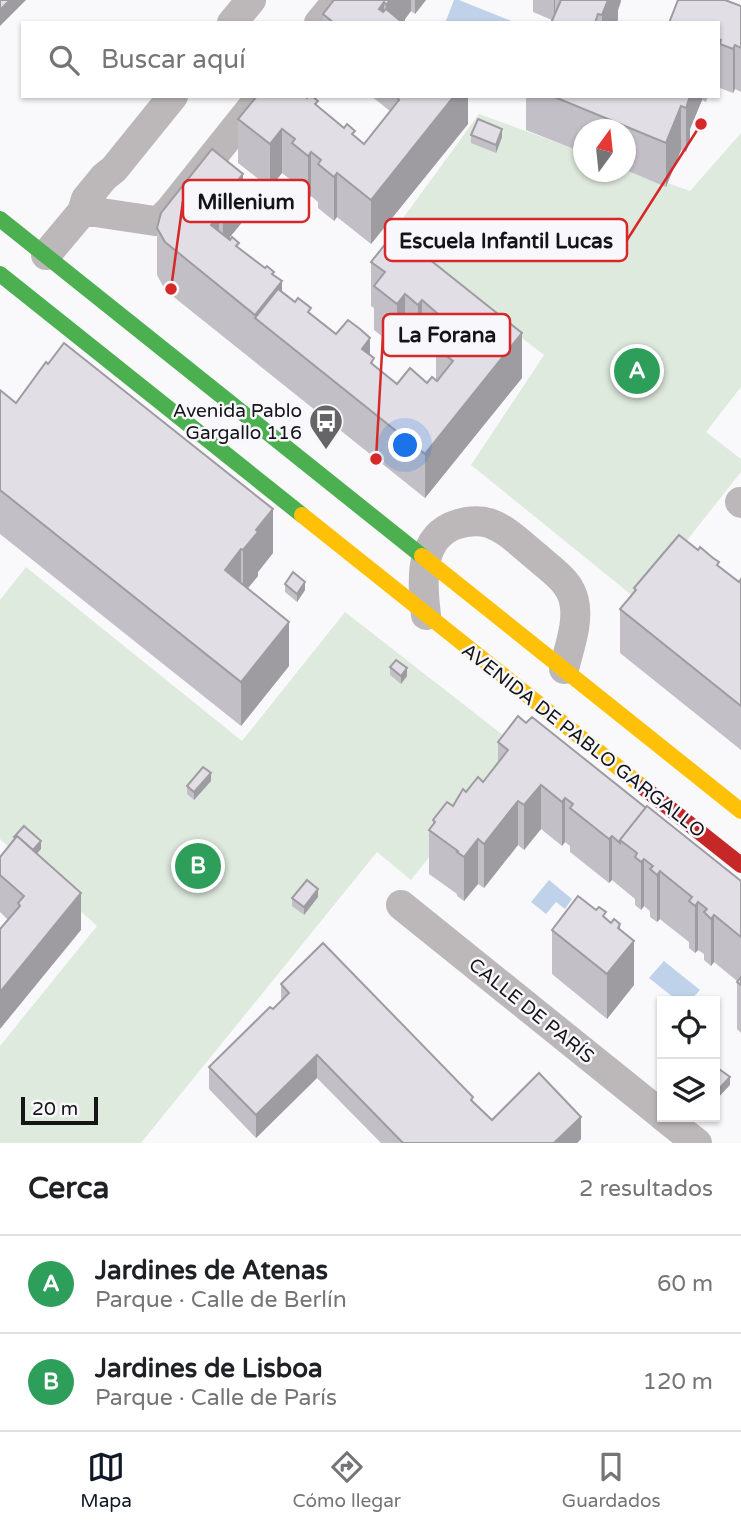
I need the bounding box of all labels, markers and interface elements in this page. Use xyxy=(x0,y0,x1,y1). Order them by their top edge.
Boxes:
search box xyxy=(21,21,720,98)
icon: search xyxy=(45,41,83,79)
text: Buscar aquí xyxy=(101,44,246,75)
north arrow xyxy=(573,119,636,182)
callout: Millenium xyxy=(183,180,309,222)
text: Millenium xyxy=(197,190,295,215)
callout: Escuela Infantil Lucas xyxy=(385,219,627,261)
text: Escuela Infantil Lucas xyxy=(399,229,613,254)
callout: La Forana xyxy=(383,314,510,356)
text: La Forana xyxy=(398,323,496,348)
pin: A xyxy=(614,345,660,397)
place label: Avenida Pablo Gargallo 116 xyxy=(173,400,302,444)
bus stop icon: Avenida Pablo Gargallo 116 xyxy=(307,402,345,451)
your location xyxy=(388,428,422,462)
street label: AVENIDA DE PABLO GARGALLO xyxy=(458,639,709,843)
pin: B xyxy=(175,840,221,892)
street label: CALLE DE PARÍS xyxy=(464,953,599,1068)
map controls xyxy=(657,996,720,1122)
button: locate xyxy=(657,996,720,1059)
button: layers xyxy=(657,1059,720,1122)
scale bar xyxy=(21,1094,98,1126)
text: 20 m xyxy=(32,1098,78,1120)
text: Cerca xyxy=(28,1170,109,1207)
text: 2 resultados xyxy=(579,1175,713,1203)
text: Jardines de Atenas xyxy=(95,1255,328,1286)
text: A xyxy=(42,1270,60,1298)
text: 60 m xyxy=(657,1270,713,1298)
text: Parque · Calle de Berlín xyxy=(95,1286,347,1314)
text: Jardines de Lisboa xyxy=(95,1353,323,1384)
text: B xyxy=(43,1368,59,1396)
text: 120 m xyxy=(643,1368,713,1396)
text: Parque · Calle de París xyxy=(95,1384,337,1412)
tab: Mapa xyxy=(80,1448,132,1512)
tab: Cómo llegar xyxy=(293,1448,401,1512)
tab: Guardados xyxy=(562,1448,661,1512)

